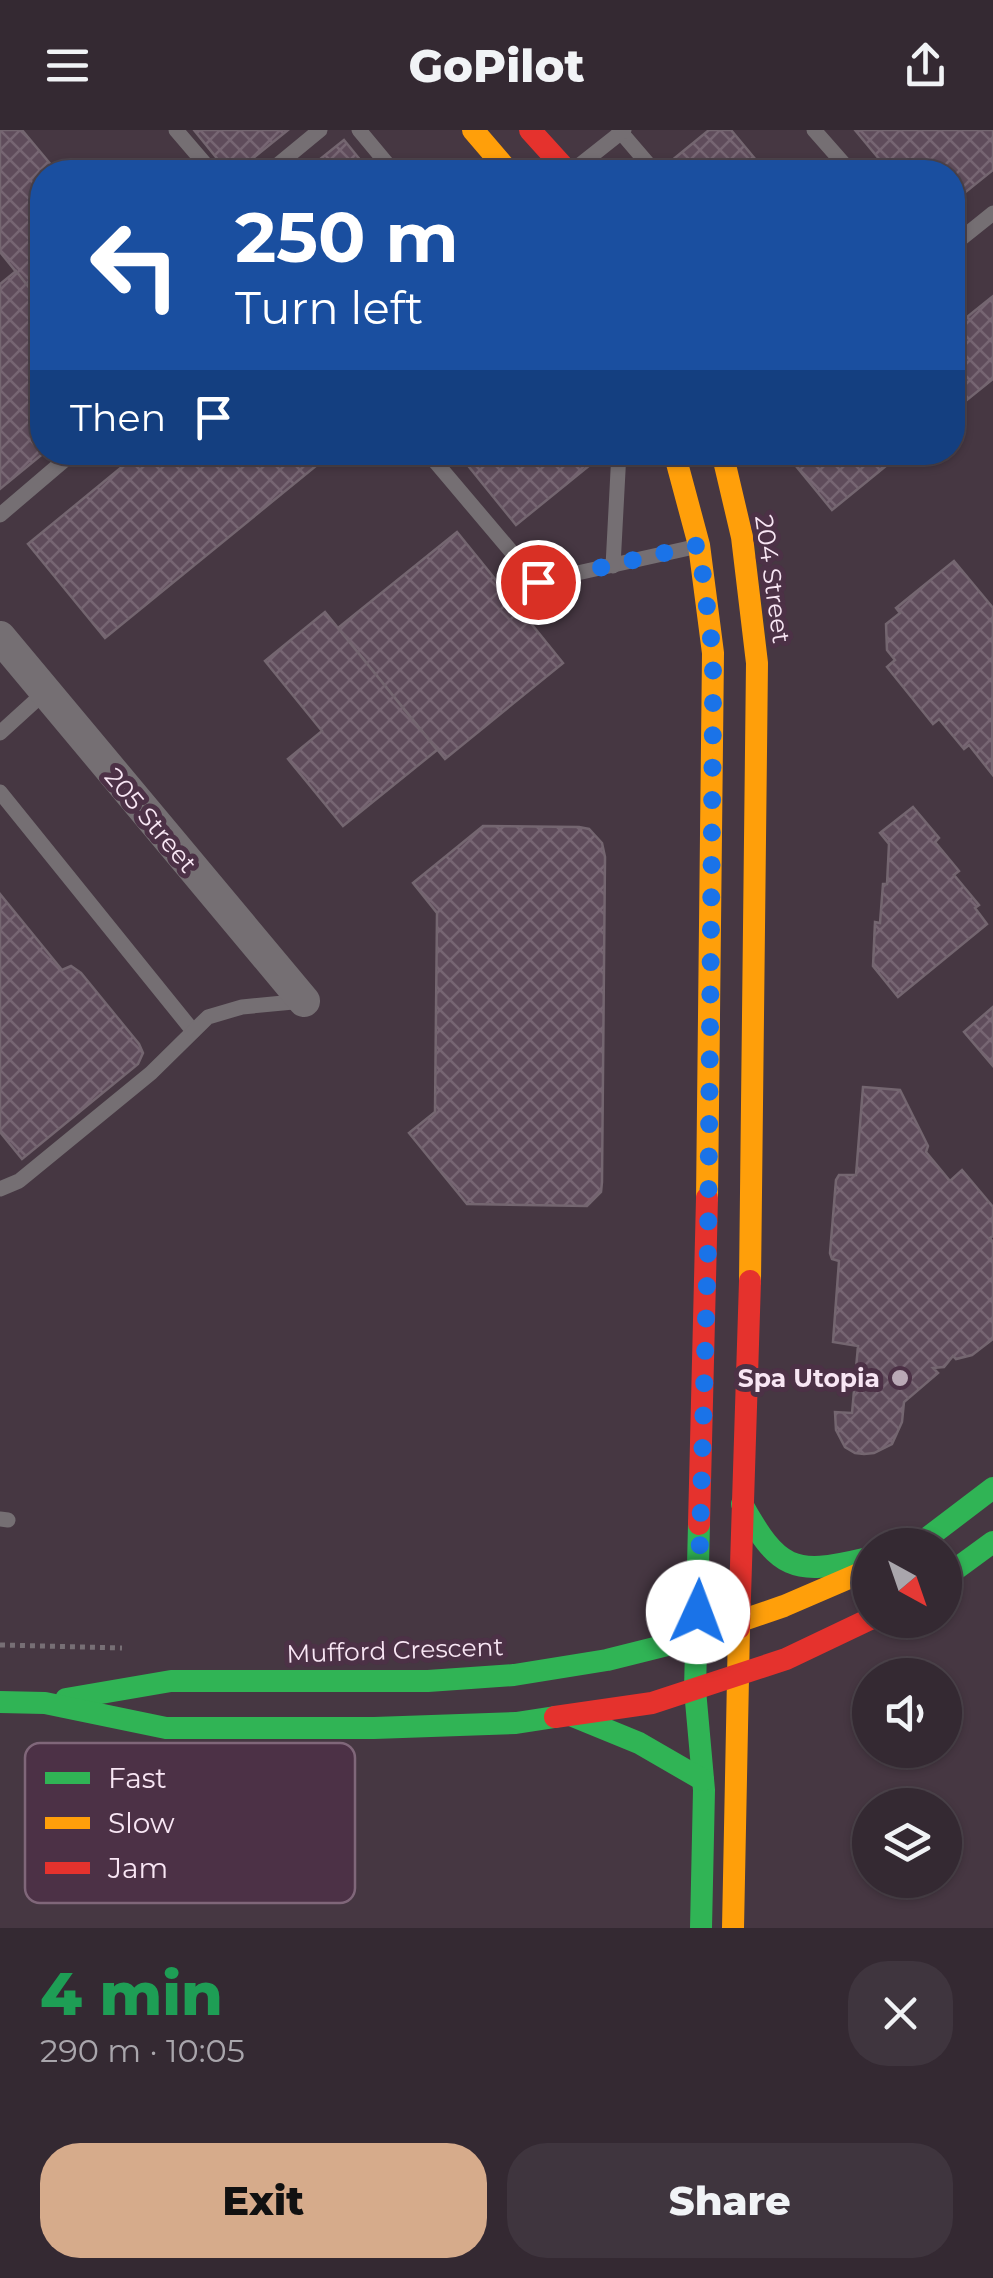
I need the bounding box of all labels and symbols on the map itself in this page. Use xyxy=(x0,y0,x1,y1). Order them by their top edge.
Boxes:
street label: 204 Street xyxy=(749,513,797,645)
pin xyxy=(496,540,581,625)
street label: 205 Street xyxy=(99,762,203,878)
place label: Spa Utopia xyxy=(738,1363,880,1393)
marker: Spa Utopia xyxy=(889,1367,911,1389)
north arrow xyxy=(852,1528,962,1638)
position arrow xyxy=(646,1560,750,1664)
street label: Mufford Crescent xyxy=(286,1631,504,1669)
legend xyxy=(25,1743,355,1903)
text: Fast xyxy=(108,1761,167,1795)
text: Slow xyxy=(108,1806,175,1840)
text: Jam xyxy=(107,1851,168,1885)

